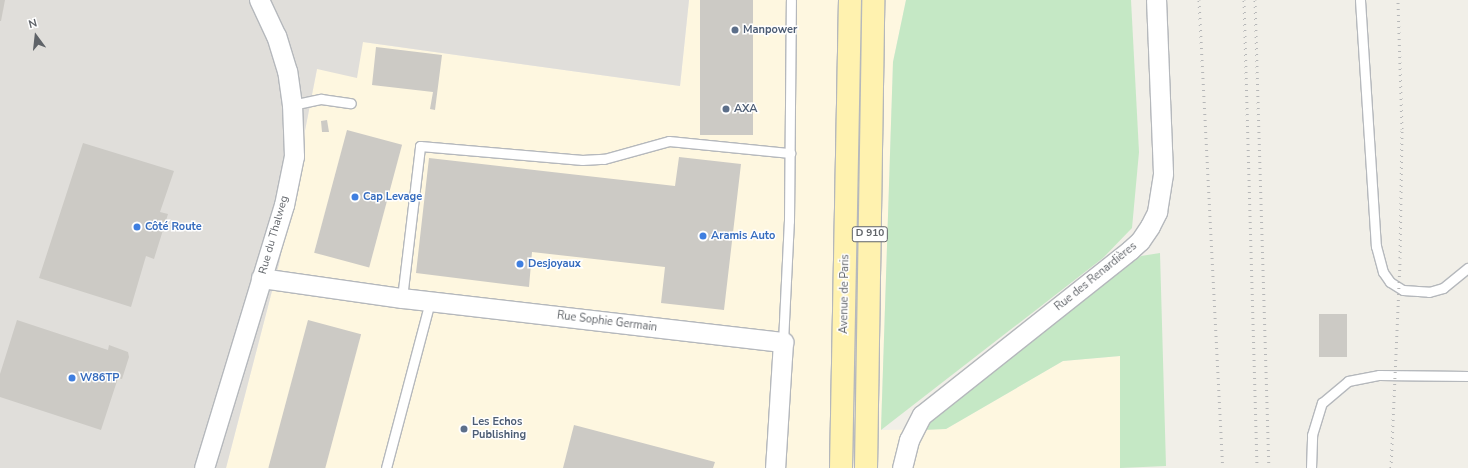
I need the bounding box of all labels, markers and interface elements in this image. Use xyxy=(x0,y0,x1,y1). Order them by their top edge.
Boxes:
north arrow xyxy=(16,16,56,56)
text: N xyxy=(27,16,39,32)
place label: Manpower xyxy=(743,23,797,37)
marker: Manpower xyxy=(730,25,740,35)
place label: AXA xyxy=(734,102,757,116)
marker: AXA xyxy=(721,104,731,114)
place label: Cap Levage xyxy=(363,190,422,204)
marker: Cap Levage xyxy=(350,192,360,202)
street label: Rue du Thalweg xyxy=(257,194,291,276)
place label: Côté Route xyxy=(145,220,202,234)
marker: Côté Route xyxy=(132,222,142,232)
road number: D 910 xyxy=(851,226,889,242)
place label: Aramis Auto xyxy=(711,229,775,243)
marker: Aramis Auto xyxy=(698,231,708,241)
street label: Rue des Renardières xyxy=(1052,240,1140,314)
street label: Avenue de Paris xyxy=(838,254,852,334)
place label: Desjoyaux xyxy=(528,257,581,271)
marker: Desjoyaux xyxy=(515,259,525,269)
street label: Rue Sophie Germain xyxy=(556,309,658,335)
place label: W86TP xyxy=(80,371,119,385)
marker: W86TP xyxy=(67,373,77,383)
place label: Les Echos Publishing xyxy=(472,416,526,442)
marker: Les Echos Publishing xyxy=(459,424,469,434)

